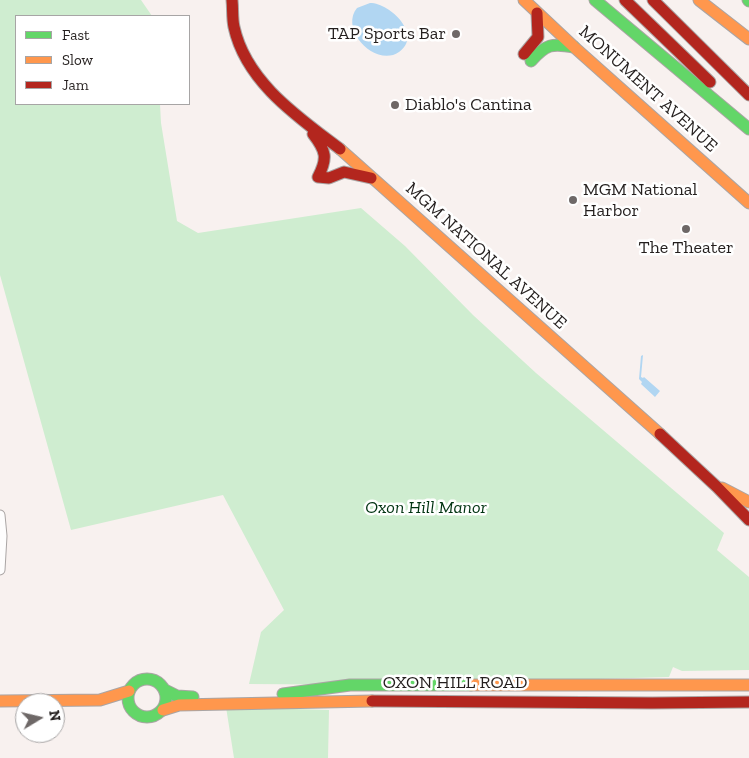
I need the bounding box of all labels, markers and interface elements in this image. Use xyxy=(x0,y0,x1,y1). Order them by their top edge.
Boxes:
legend xyxy=(15,15,190,105)
street label: MONUMENT AVENUE xyxy=(574,21,722,157)
place label: TAP Sports Bar xyxy=(328,23,446,45)
text: Fast xyxy=(62,26,90,44)
marker: TAP Sports Bar xyxy=(450,28,462,40)
text: Slow xyxy=(62,51,93,69)
text: Jam xyxy=(62,76,89,94)
place label: Diablo's Cantina xyxy=(405,94,532,116)
marker: Diablo's Cantina xyxy=(389,99,401,111)
street label: MGM NATIONAL AVENUE xyxy=(401,178,571,334)
place label: MGM National Harbor xyxy=(583,179,697,222)
marker: MGM National Harbor xyxy=(567,194,579,206)
marker: The Theater xyxy=(680,223,692,235)
place label: The Theater xyxy=(639,237,733,259)
park label: Oxon Hill Manor xyxy=(365,497,487,519)
street label: OXON HILL ROAD xyxy=(383,672,527,694)
north arrow xyxy=(15,693,65,743)
text: N xyxy=(45,709,64,722)

